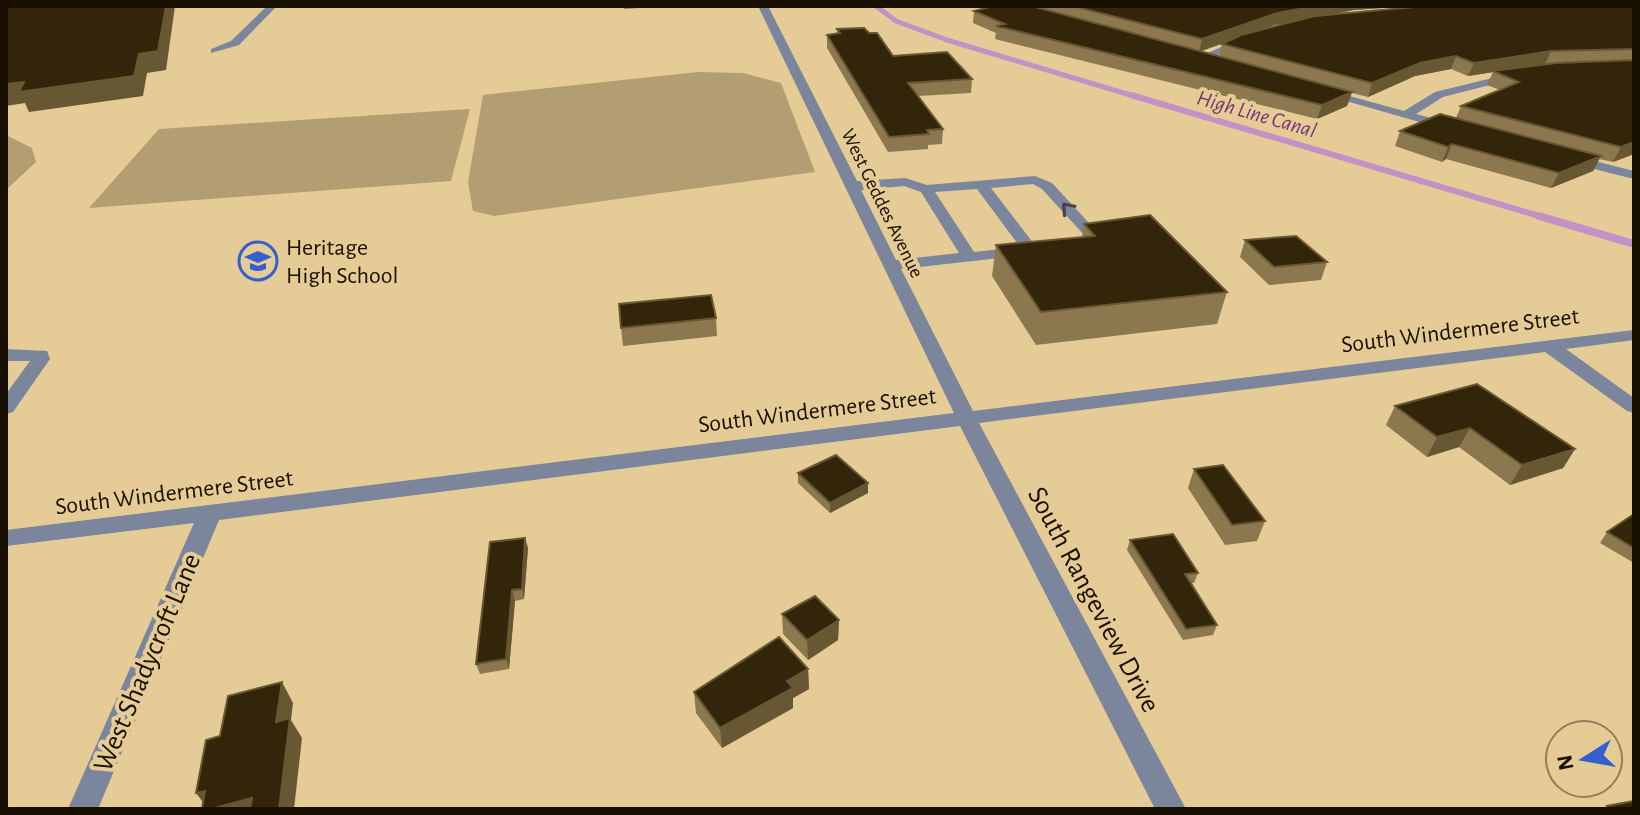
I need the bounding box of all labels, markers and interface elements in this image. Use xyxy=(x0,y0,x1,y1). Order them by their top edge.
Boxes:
water label: High Line Canal xyxy=(1194,86,1319,142)
street label: West Geddes Avenue xyxy=(837,126,927,281)
one-way arrow xyxy=(1063,202,1077,217)
place label: Heritage High School xyxy=(286,236,398,288)
school or university icon: Heritage High School xyxy=(237,240,279,282)
street label: South Windermere Street xyxy=(1340,304,1581,357)
street label: South Windermere Street xyxy=(697,384,938,437)
street label: South Windermere Street xyxy=(54,466,295,519)
street label: South Rangeview Drive xyxy=(1022,483,1164,717)
street label: West Shadycroft Lane xyxy=(89,550,206,776)
north arrow xyxy=(1544,719,1624,799)
text: N xyxy=(1553,753,1578,772)

